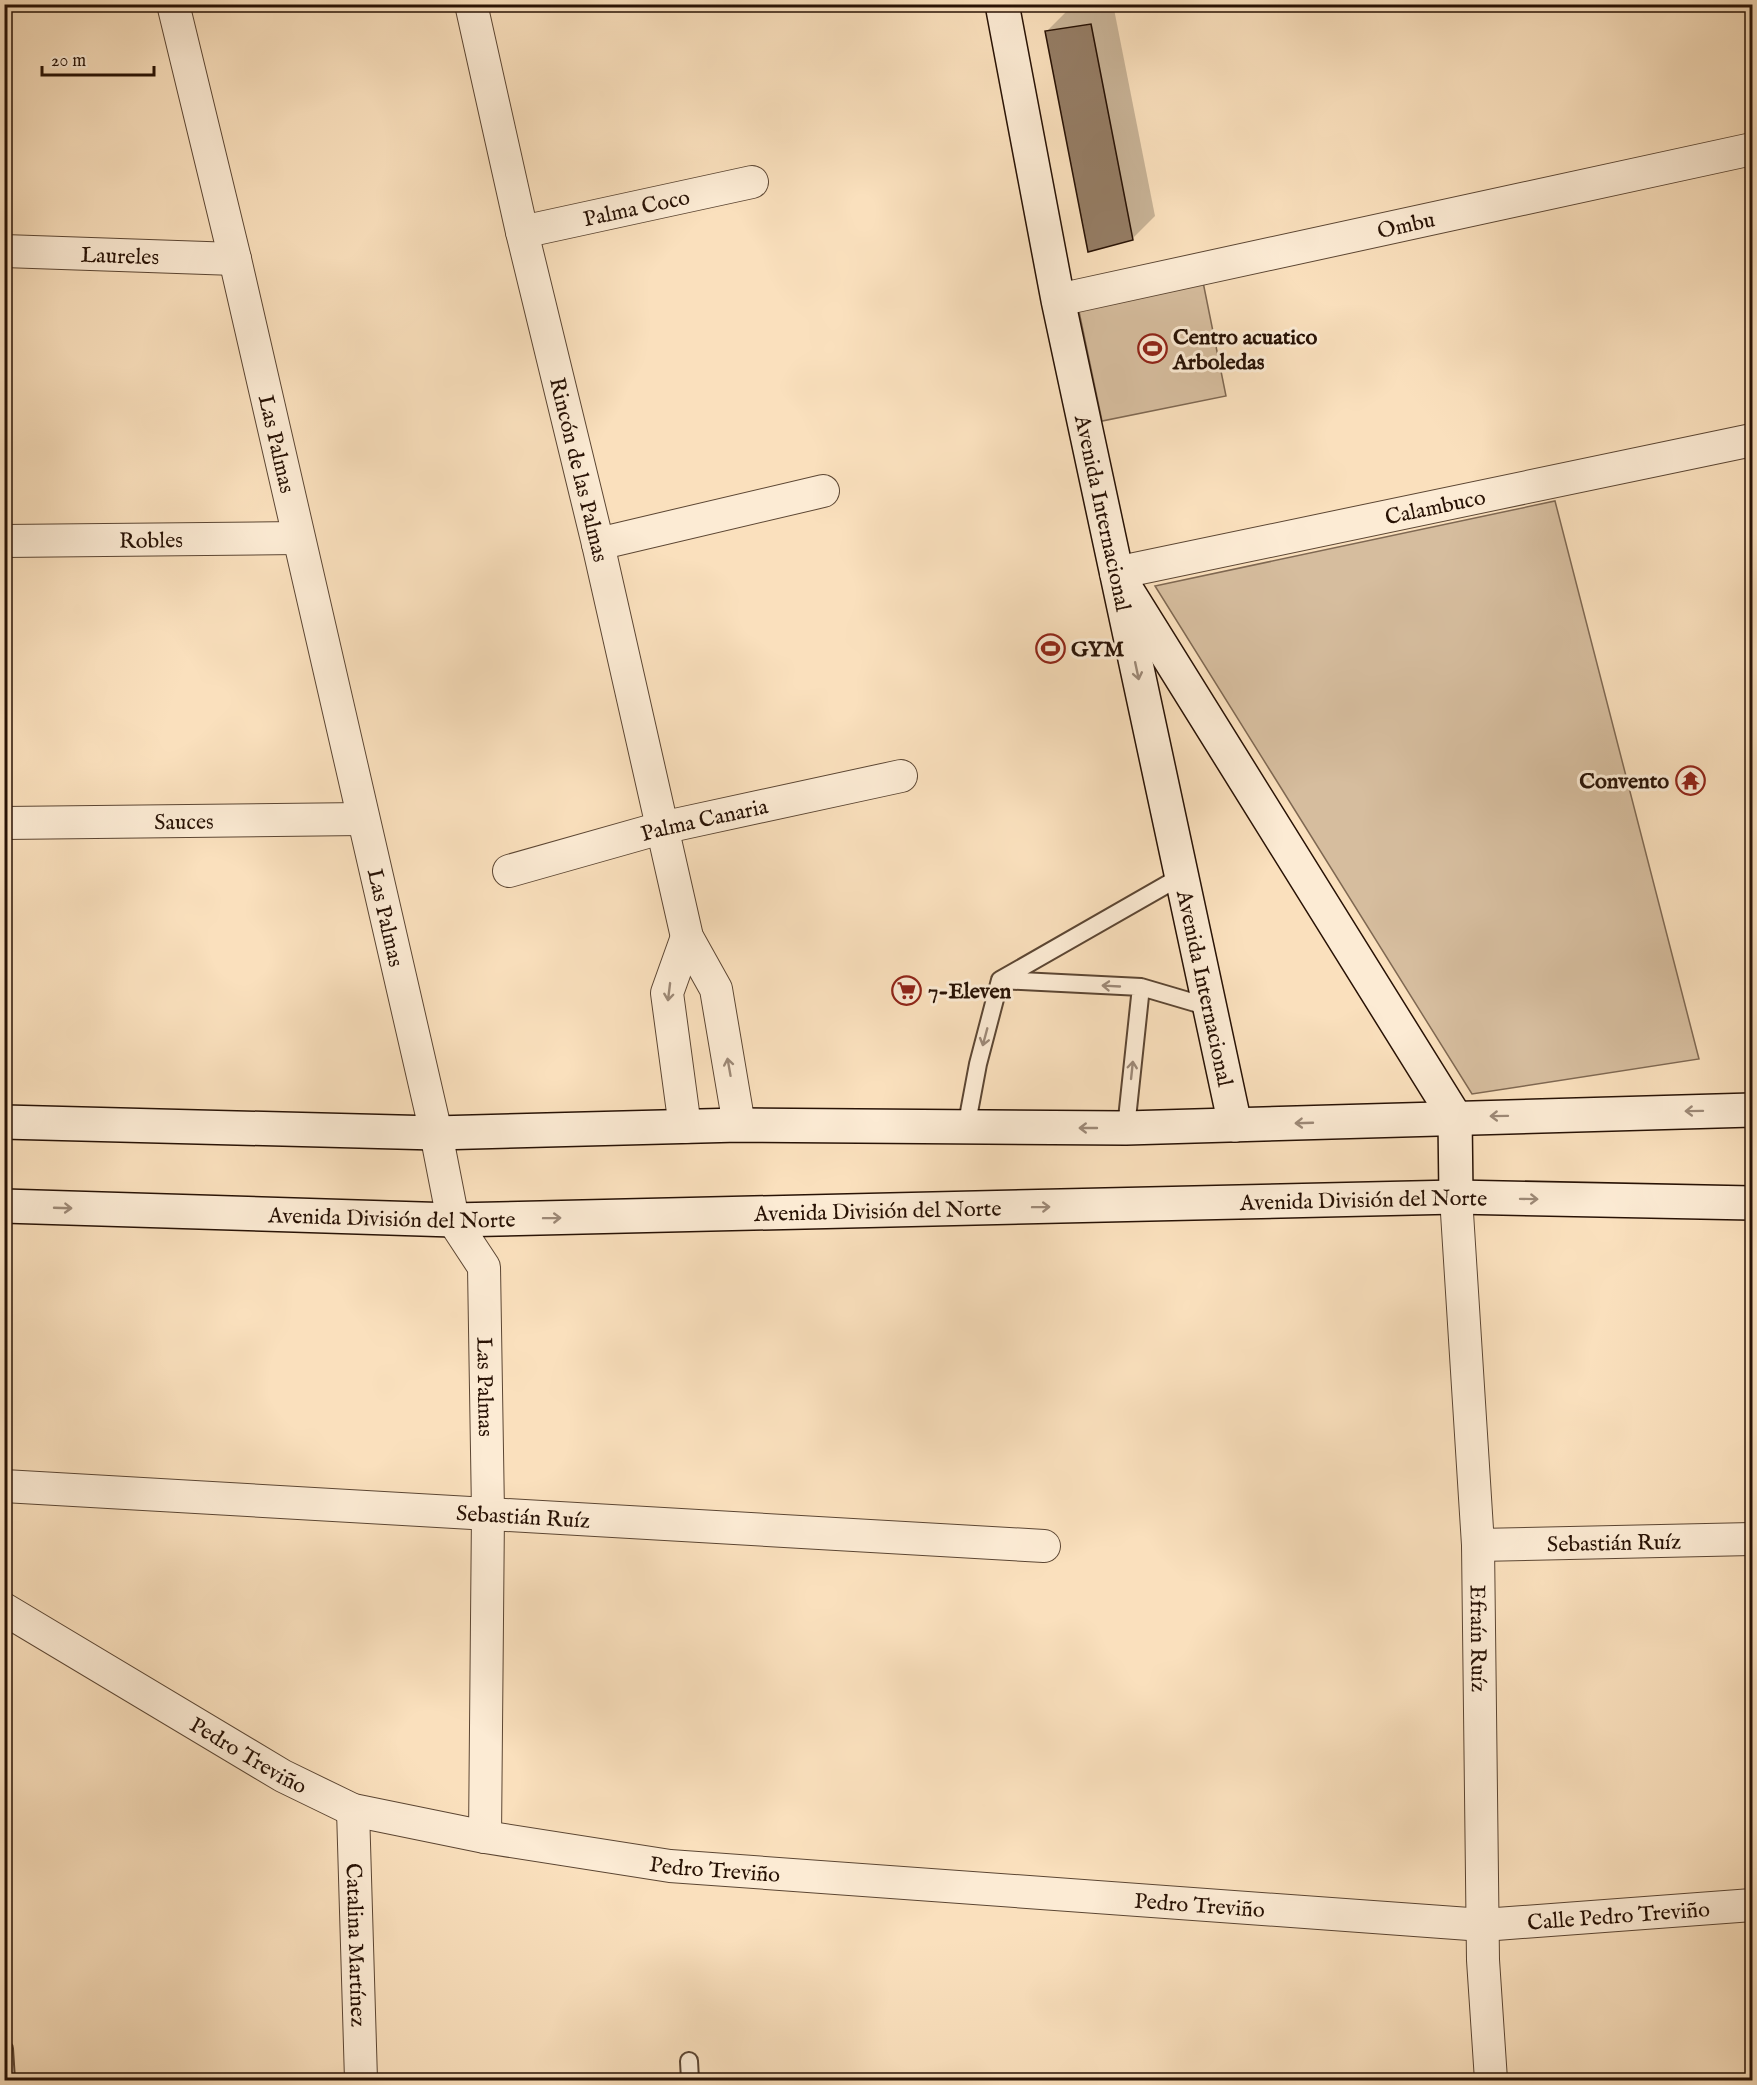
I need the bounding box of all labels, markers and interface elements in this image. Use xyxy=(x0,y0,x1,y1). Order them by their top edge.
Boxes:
scale bar xyxy=(42,39,154,77)
text: 20 m xyxy=(51,50,86,73)
street label: Palma Coco xyxy=(581,184,693,234)
street label: Ombu xyxy=(1375,206,1438,246)
street label: Laureles xyxy=(80,242,160,272)
place label: Centro acuatico Arboledas xyxy=(1172,324,1317,377)
sports icon: Centro acuatico Arboledas xyxy=(1136,333,1168,365)
street label: Rincón de las Palmas xyxy=(542,375,614,565)
street label: Las Palmas xyxy=(251,392,300,496)
street label: Avenida Internacional xyxy=(1067,412,1136,614)
street label: Calambuco xyxy=(1383,484,1488,532)
street label: Robles xyxy=(119,527,183,556)
sports icon: GYM xyxy=(1034,632,1066,664)
place label: GYM xyxy=(1071,636,1124,664)
one-way arrow xyxy=(1131,661,1143,680)
temple icon: Convento xyxy=(1674,764,1706,796)
place label: Convento xyxy=(1579,768,1669,796)
street label: Palma Canaria xyxy=(638,793,771,849)
street label: Sauces xyxy=(154,809,214,837)
street label: Las Palmas xyxy=(360,866,409,970)
street label: Avenida Internacional xyxy=(1169,887,1238,1089)
supermarket icon: 7-Eleven xyxy=(891,974,923,1006)
place label: 7-Eleven xyxy=(928,978,1012,1006)
one-way arrow xyxy=(1102,980,1122,991)
one-way arrow xyxy=(664,982,675,1001)
one-way arrow xyxy=(978,1027,990,1046)
one-way arrow xyxy=(724,1058,735,1078)
one-way arrow xyxy=(1127,1060,1138,1080)
one-way arrow xyxy=(1685,1105,1705,1117)
one-way arrow xyxy=(1490,1110,1510,1122)
one-way arrow xyxy=(1295,1117,1315,1128)
one-way arrow xyxy=(1079,1122,1099,1134)
street label: Avenida División del Norte xyxy=(1239,1185,1487,1218)
one-way arrow xyxy=(1519,1193,1539,1204)
street label: Avenida División del Norte xyxy=(753,1195,1002,1229)
one-way arrow xyxy=(1030,1201,1050,1212)
one-way arrow xyxy=(52,1202,72,1214)
street label: Avenida División del Norte xyxy=(267,1202,516,1236)
one-way arrow xyxy=(541,1212,561,1224)
street label: Las Palmas xyxy=(469,1337,499,1437)
street label: Sebastián Ruíz xyxy=(455,1500,591,1536)
street label: Sebastián Ruíz xyxy=(1547,1529,1681,1559)
street label: Efraín Ruíz xyxy=(1462,1584,1492,1692)
street label: Pedro Treviño xyxy=(184,1711,311,1801)
street label: Pedro Treviño xyxy=(647,1851,781,1890)
street label: Catalina Martínez xyxy=(339,1863,371,2027)
street label: Pedro Treviño xyxy=(1133,1888,1266,1925)
street label: Calle Pedro Treviño xyxy=(1526,1896,1711,1938)

